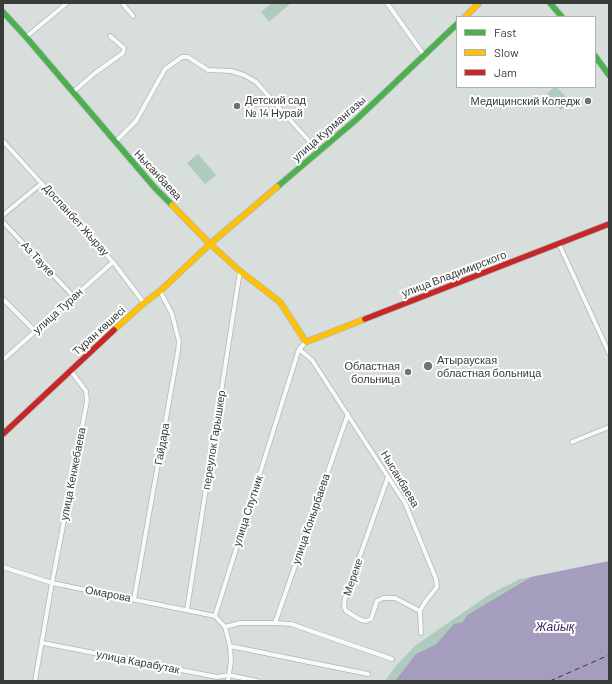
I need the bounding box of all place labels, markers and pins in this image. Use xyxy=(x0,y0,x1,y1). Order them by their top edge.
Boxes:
place label: Детский сад № 14 Нурай xyxy=(245,93,306,119)
place label: Медицинский Коледж xyxy=(471,94,580,108)
marker: Медицинский Коледж xyxy=(583,96,593,106)
marker: Детский сад № 14 Нурай xyxy=(232,101,242,111)
place label: Атырауская областная больница xyxy=(437,353,541,379)
place label: Областная больница xyxy=(344,359,400,385)
marker: Атырауская областная больница xyxy=(422,360,434,372)
marker: Областная больница xyxy=(403,367,413,377)

